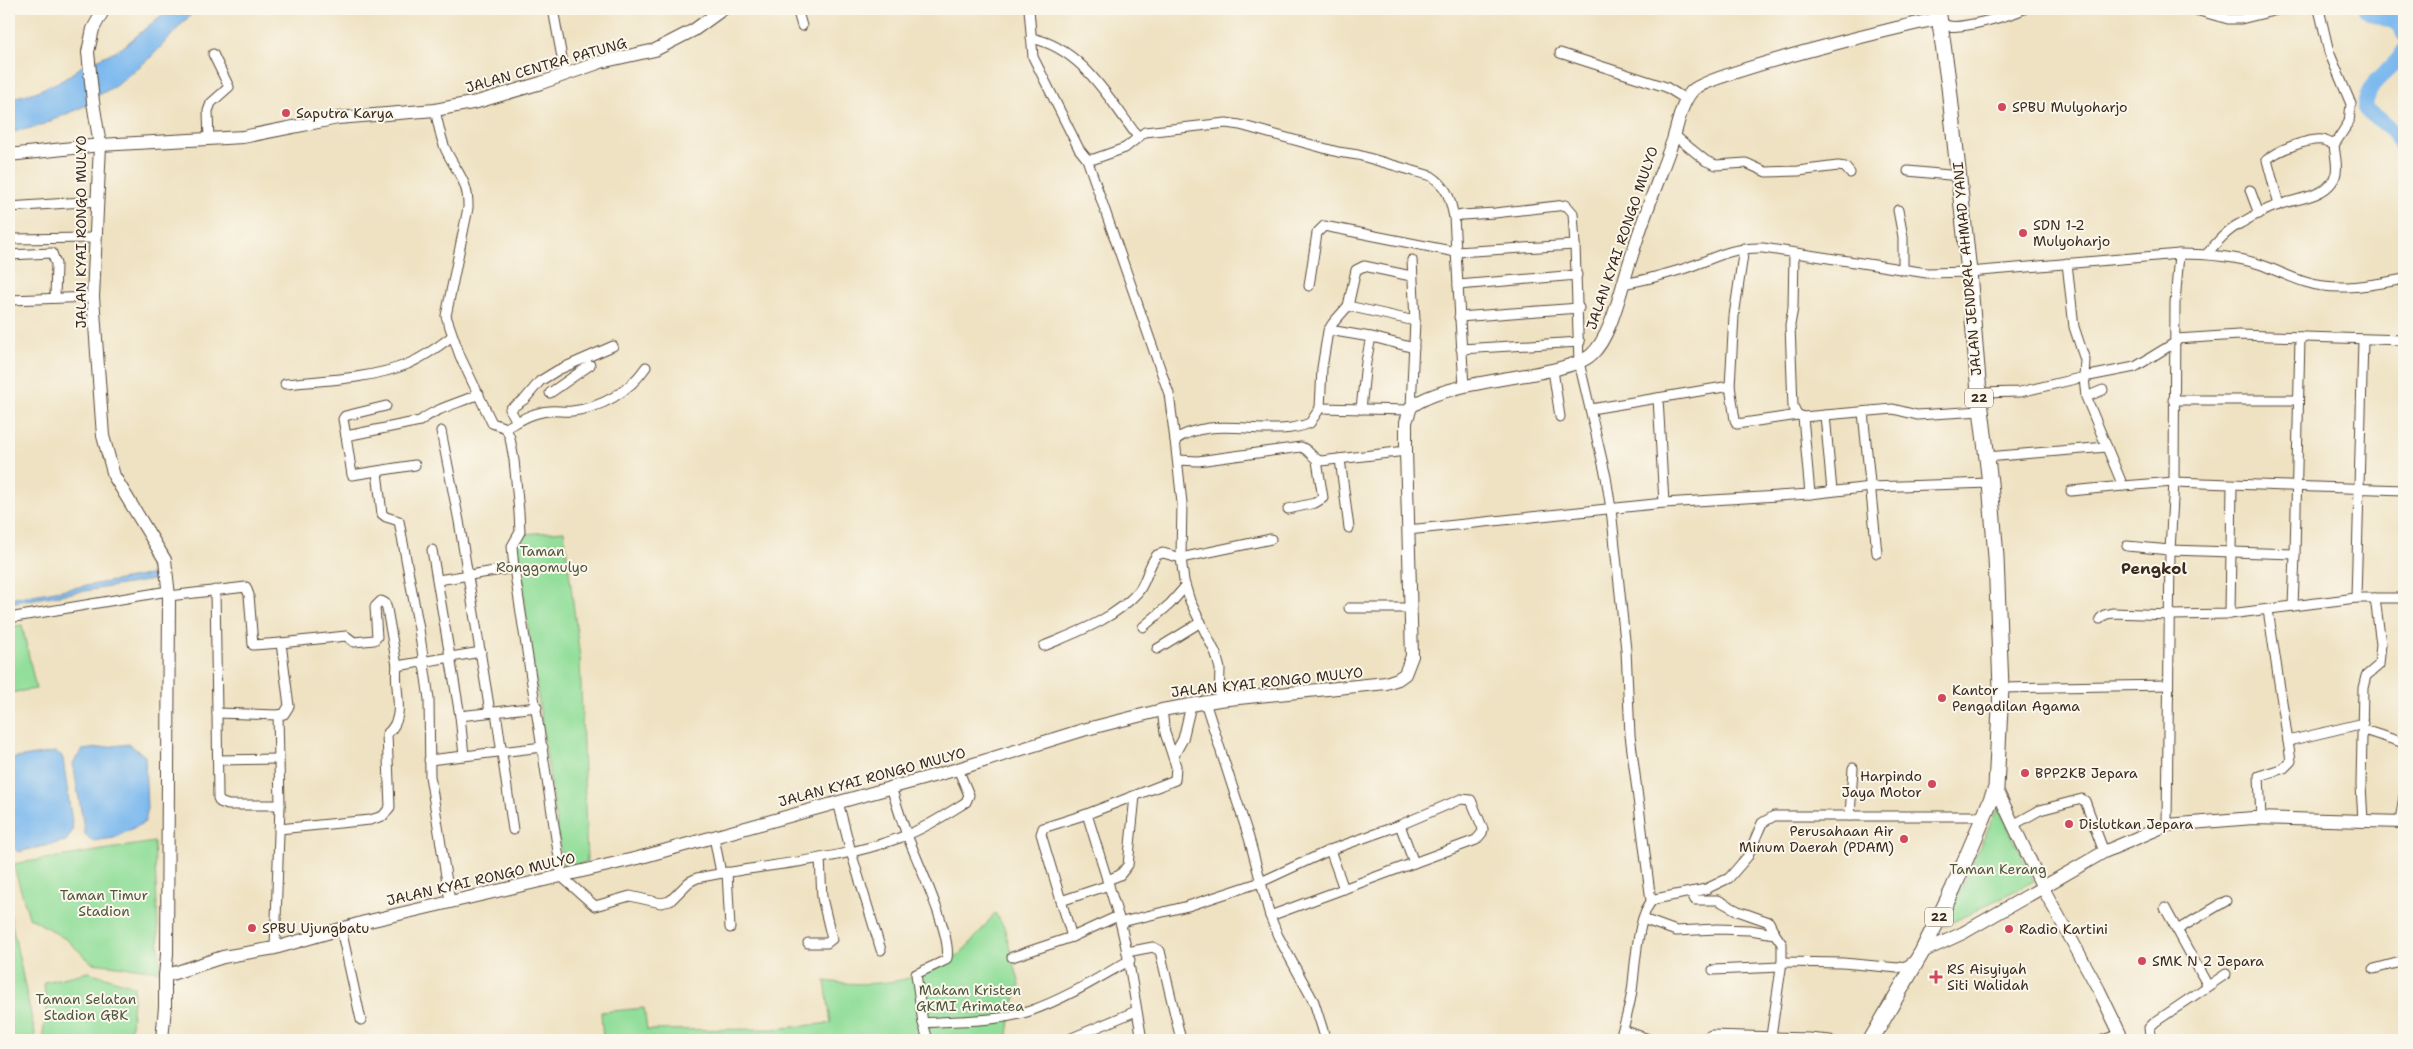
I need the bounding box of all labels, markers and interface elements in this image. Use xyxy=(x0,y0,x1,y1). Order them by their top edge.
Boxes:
street label: JALAN CENTRA PATUNG xyxy=(463,33,629,97)
place label: SPBU Mulyoharjo xyxy=(2012,98,2128,116)
marker: SPBU Mulyoharjo xyxy=(1996,101,2008,113)
place label: Saputra Karya xyxy=(296,104,394,122)
marker: Saputra Karya xyxy=(280,107,292,119)
street label: JALAN KYAI RONGO MULYO xyxy=(72,136,90,328)
street label: JALAN KYAI RONGO MULYO xyxy=(1582,144,1662,332)
street label: JALAN JENDRAL AHMAD YANI xyxy=(1949,161,1985,377)
place label: SDN 1-2 Mulyoharjo xyxy=(2033,216,2110,250)
marker: SDN 1-2 Mulyoharjo xyxy=(2017,227,2029,239)
road number: 22 xyxy=(1965,388,1993,408)
park label: Taman Ronggomulyo xyxy=(496,542,588,576)
district label: Pengkol xyxy=(2121,558,2187,579)
street label: JALAN KYAI RONGO MULYO xyxy=(1170,663,1364,701)
place label: Kantor Pengadilan Agama xyxy=(1952,681,2080,715)
marker: Kantor Pengadilan Agama xyxy=(1936,692,1948,704)
street label: JALAN KYAI RONGO MULYO xyxy=(776,743,968,811)
place label: BPP2KB Jepara xyxy=(2035,764,2138,782)
place label: Harpindo Jaya Motor xyxy=(1841,767,1922,801)
marker: BPP2KB Jepara xyxy=(2019,767,2031,779)
marker: Harpindo Jaya Motor xyxy=(1926,778,1938,790)
place label: Dislutkan Jepara xyxy=(2079,815,2193,833)
marker: Dislutkan Jepara xyxy=(2063,818,2075,830)
place label: Perusahaan Air Minum Daerah (PDAM) xyxy=(1739,822,1894,856)
marker: Perusahaan Air Minum Daerah (PDAM) xyxy=(1898,833,1910,845)
street label: JALAN KYAI RONGO MULYO xyxy=(385,849,577,909)
park label: Taman Kerang xyxy=(1949,860,2047,878)
park label: Taman Timur Stadion xyxy=(60,886,149,920)
road number: 22 xyxy=(1925,908,1953,926)
place label: SPBU Ujungbatu xyxy=(262,919,369,937)
place label: Radio Kartini xyxy=(2019,920,2108,938)
marker: SPBU Ujungbatu xyxy=(246,922,258,934)
marker: Radio Kartini xyxy=(2003,923,2015,935)
place label: SMK N 2 Jepara xyxy=(2152,952,2264,970)
marker: SMK N 2 Jepara xyxy=(2136,955,2148,967)
place label: RS Aisyiyah Siti Walidah xyxy=(1947,960,2029,994)
marker: RS Aisyiyah Siti Walidah xyxy=(1929,970,1943,984)
park label: Makam Kristen GKMI Arimatea xyxy=(916,981,1024,1015)
park label: Taman Selatan Stadion GBK xyxy=(36,990,137,1024)

